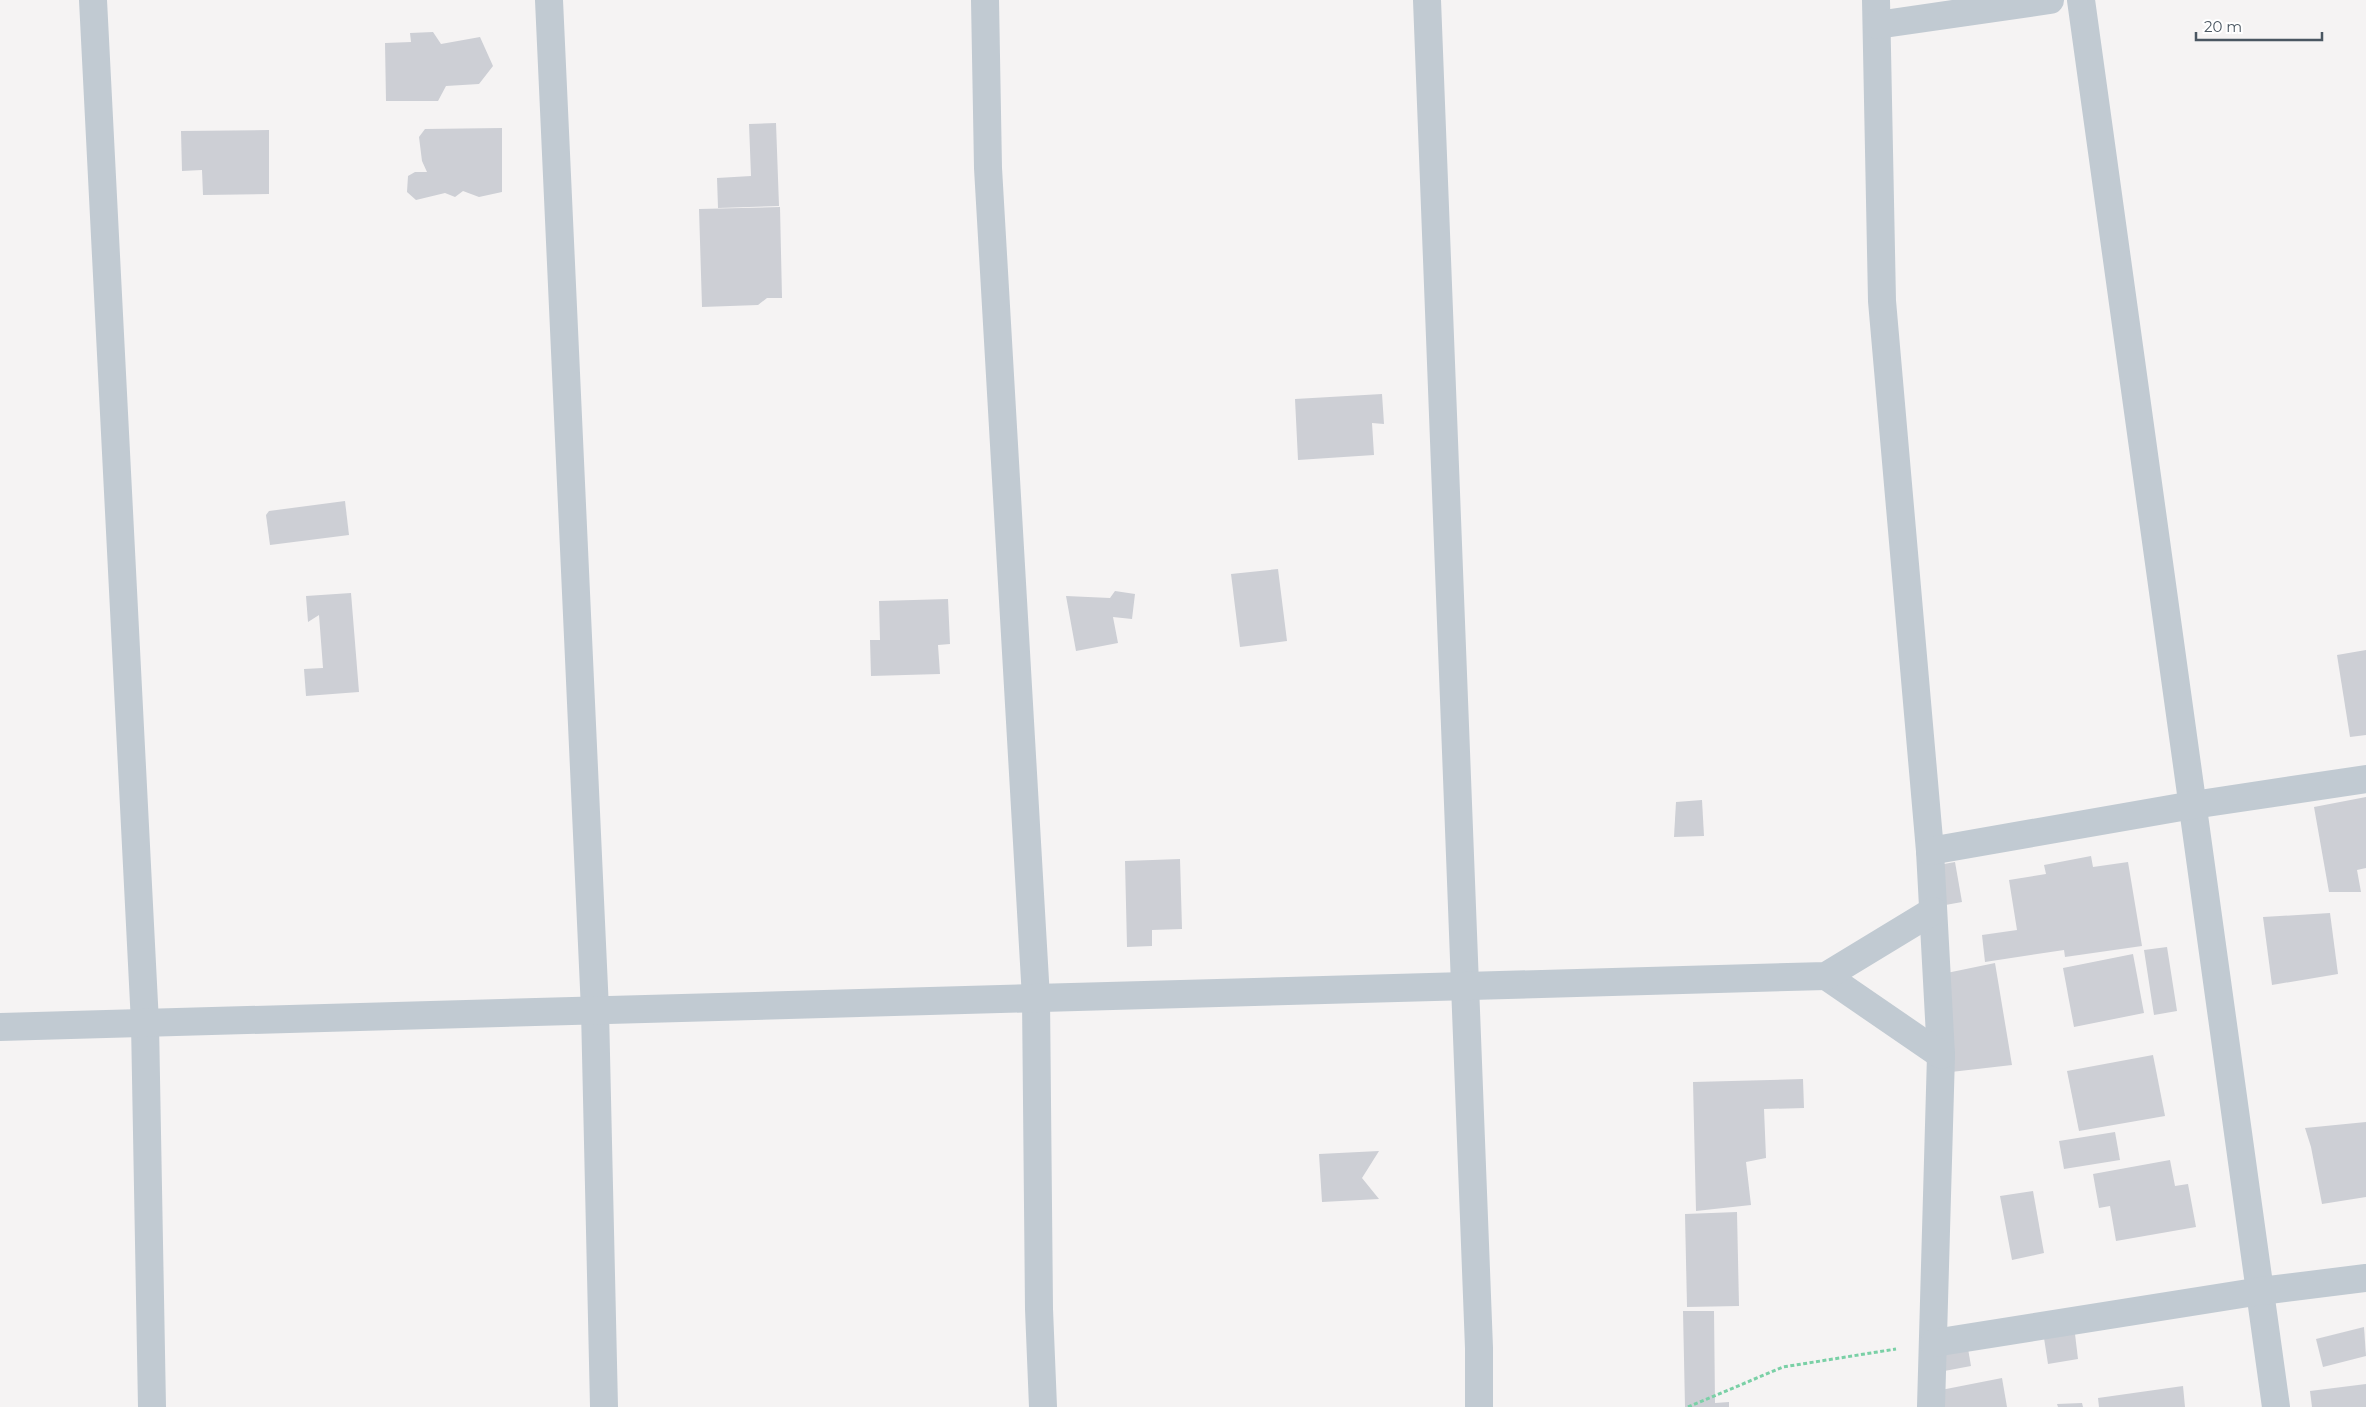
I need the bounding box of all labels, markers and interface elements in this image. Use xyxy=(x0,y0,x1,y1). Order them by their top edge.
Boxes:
scale bar xyxy=(2196,10,2322,42)
text: 20 m xyxy=(2204,17,2242,36)

